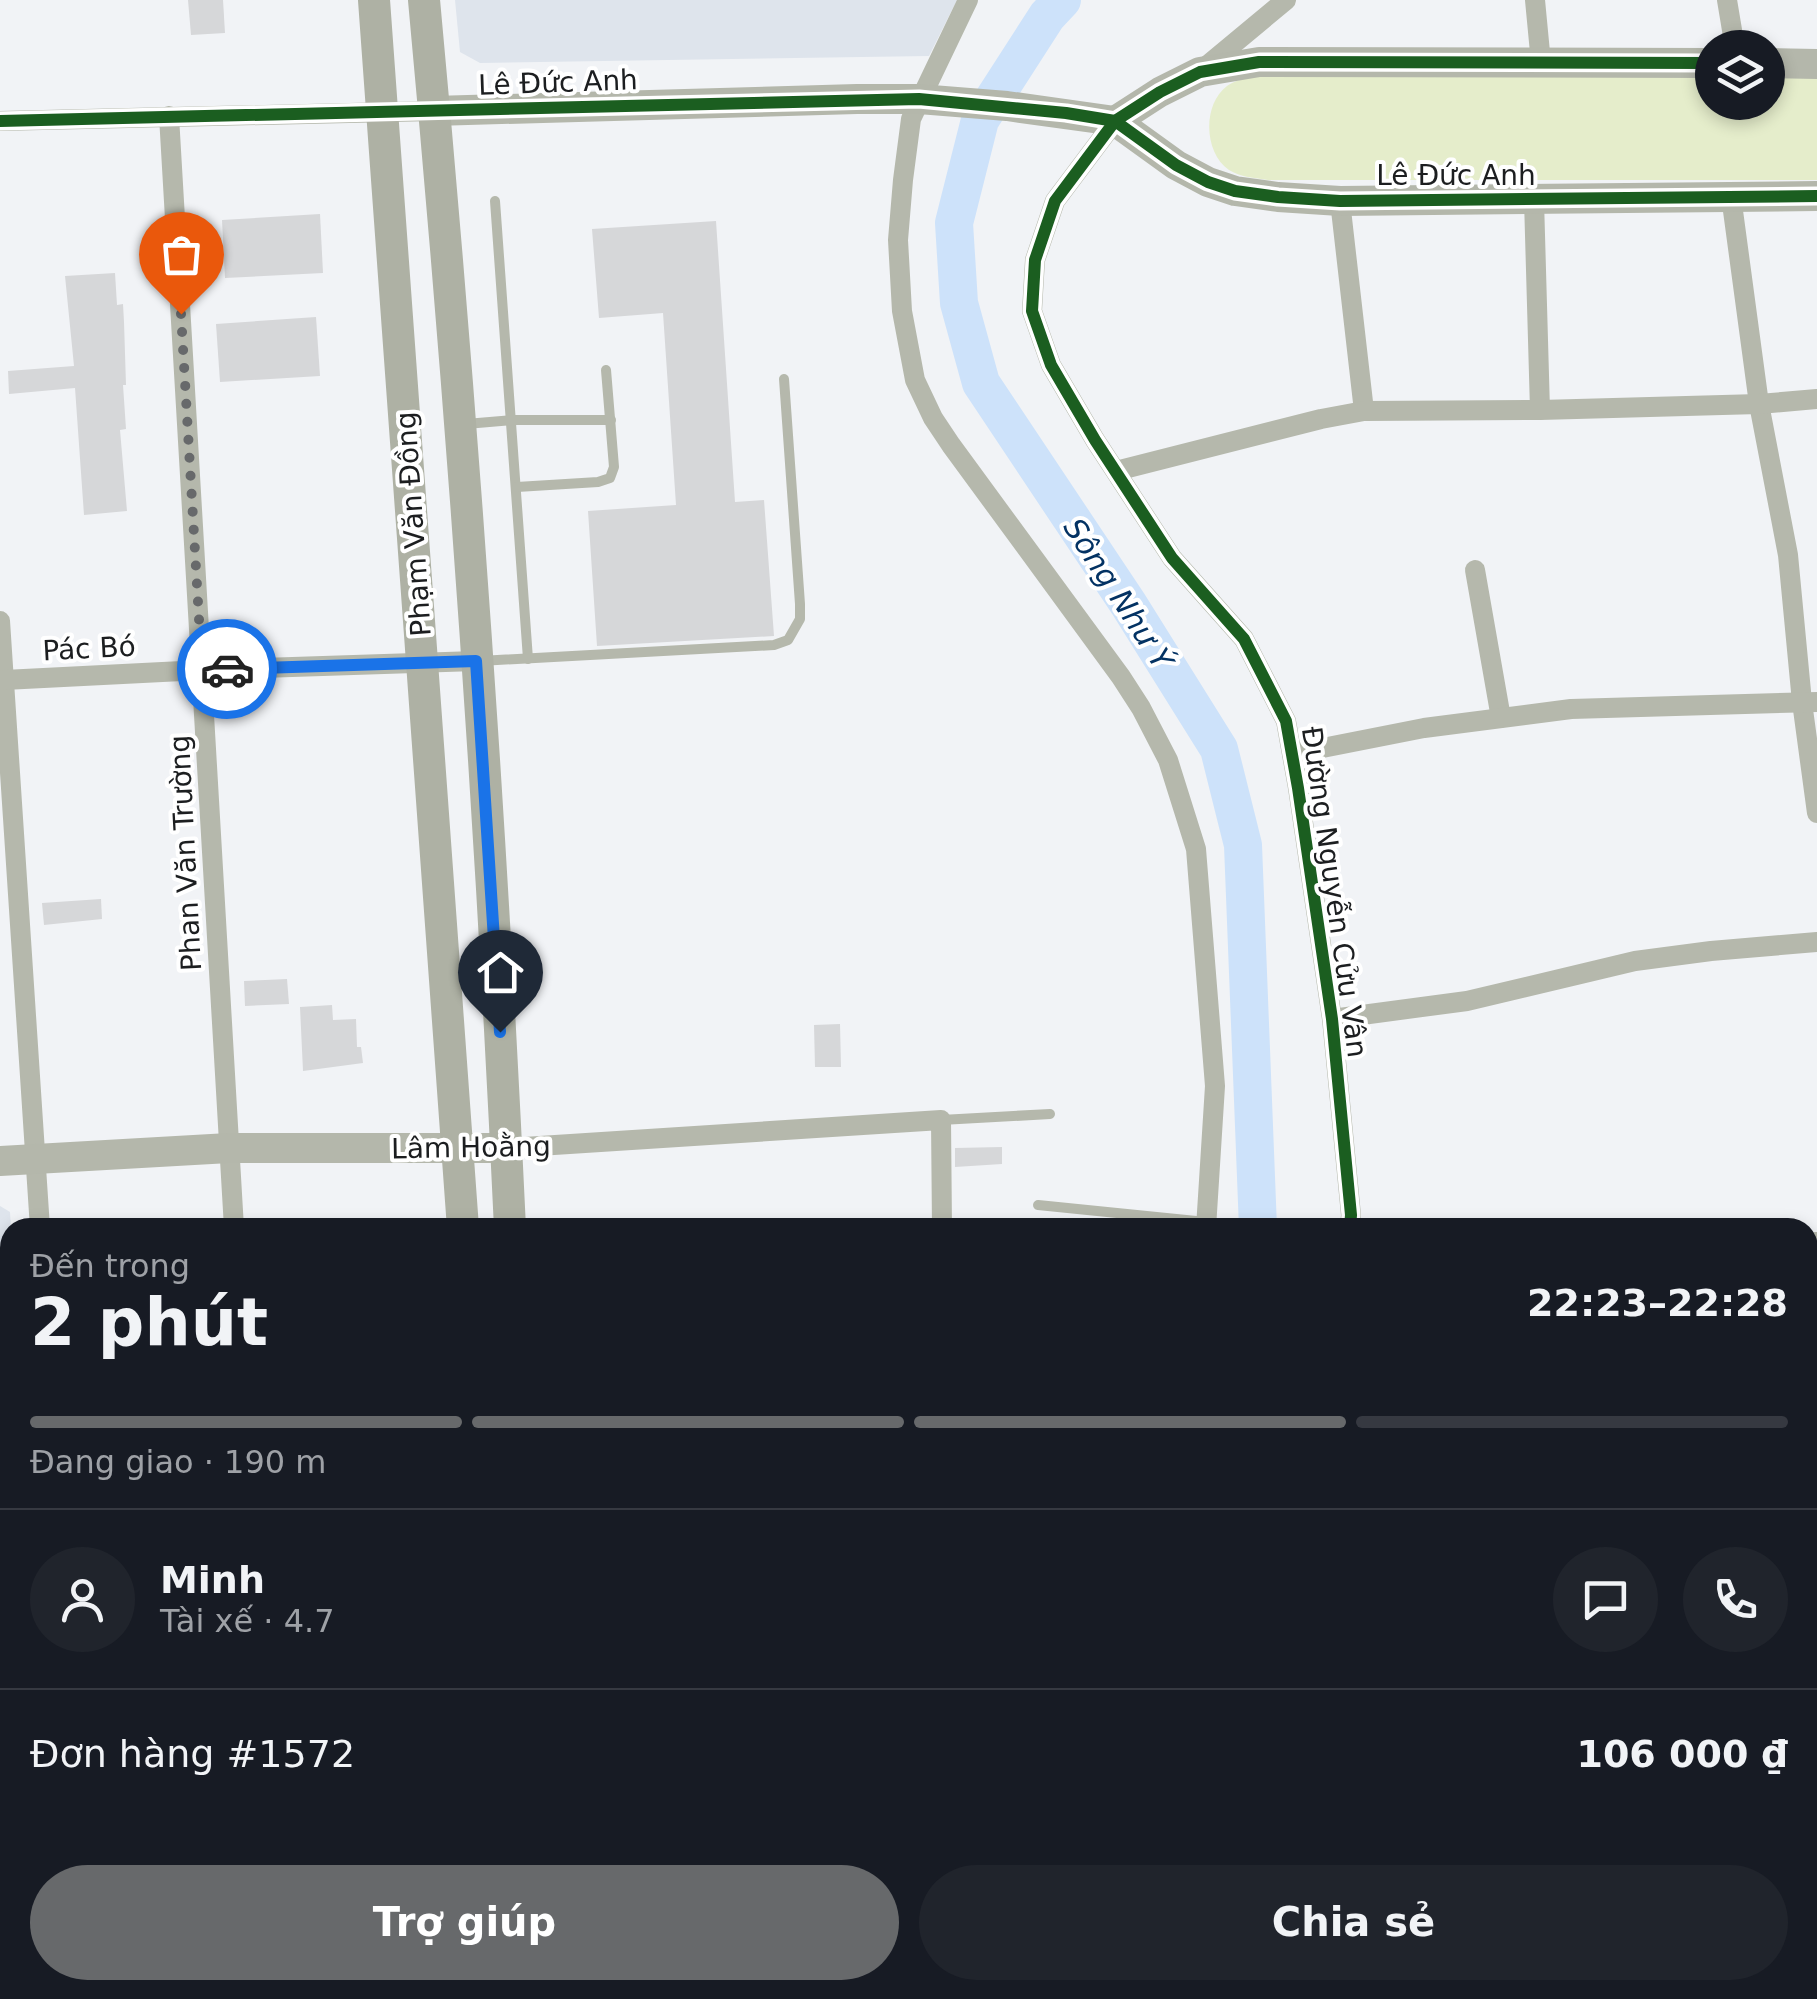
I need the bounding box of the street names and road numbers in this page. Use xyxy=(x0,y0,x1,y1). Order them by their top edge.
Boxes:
street label: Lê Đức Anh xyxy=(478,63,638,102)
street label: Lê Đức Anh xyxy=(1376,159,1536,192)
street label: Phạm Văn Đồng xyxy=(389,410,438,637)
street label: Pác Bó xyxy=(42,630,137,667)
street label: Đường Nguyễn Cửu Vân xyxy=(1295,725,1374,1060)
street label: Phan Văn Trường xyxy=(163,734,208,972)
street label: Lâm Hoằng xyxy=(391,1130,551,1165)

